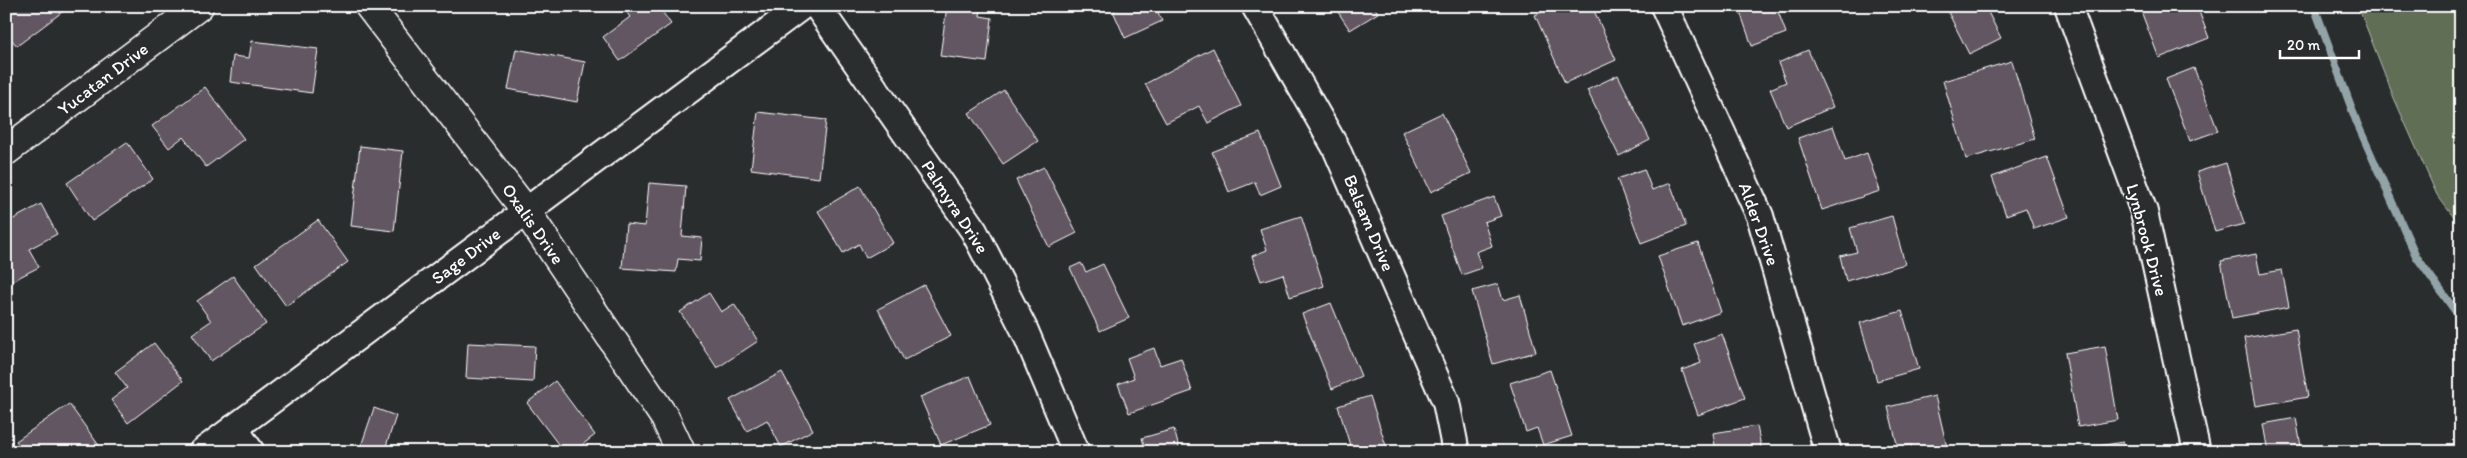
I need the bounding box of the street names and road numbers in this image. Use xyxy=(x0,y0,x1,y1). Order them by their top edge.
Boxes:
street label: Yucatan Drive xyxy=(53,38,153,120)
street label: Palmyra Drive xyxy=(917,156,993,258)
street label: Balsam Drive xyxy=(1339,171,1399,275)
street label: Oxalis Drive xyxy=(497,179,569,269)
street label: Alder Drive xyxy=(1734,179,1784,269)
street label: Lynbrook Drive xyxy=(2121,181,2173,299)
street label: Sage Drive xyxy=(427,223,505,289)

